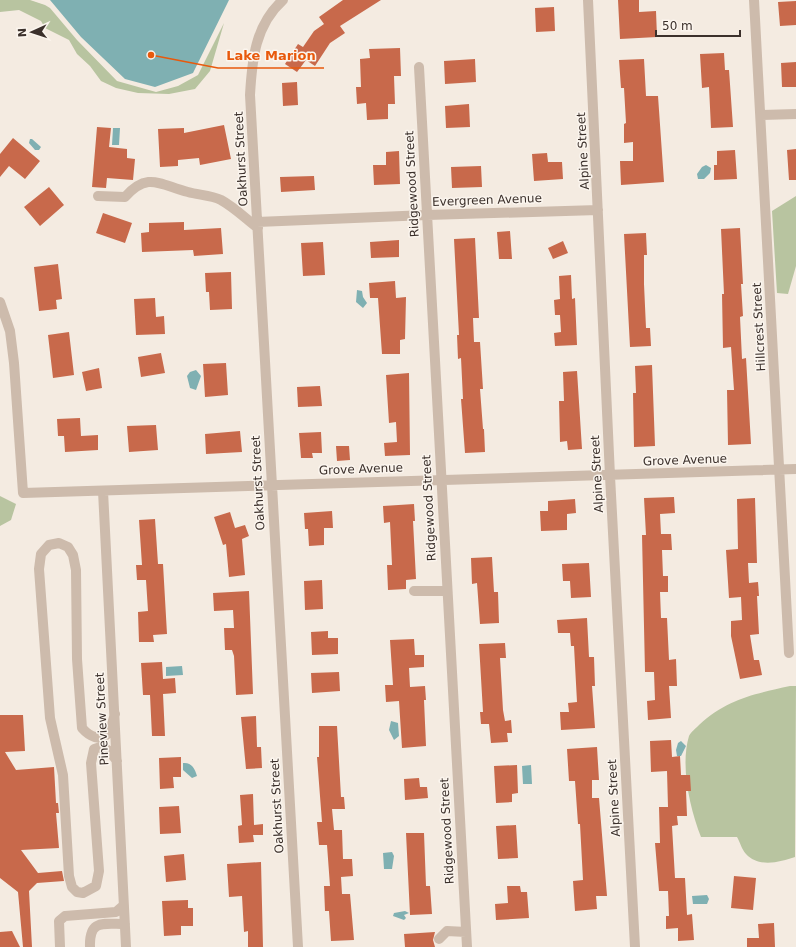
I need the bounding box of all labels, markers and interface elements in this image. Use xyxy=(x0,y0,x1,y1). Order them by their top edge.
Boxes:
north arrow xyxy=(12,12,52,52)
scale bar xyxy=(656,12,740,38)
text: 50 m xyxy=(662,19,693,33)
text: N xyxy=(16,28,29,37)
callout: Lake Marion xyxy=(218,43,324,68)
text: Lake Marion xyxy=(226,48,316,63)
street label: Oakhurst Street xyxy=(232,111,250,207)
street label: Alpine Street xyxy=(574,112,592,190)
street label: Ridgewood Street xyxy=(402,130,422,238)
street label: Evergreen Avenue xyxy=(432,191,542,209)
street label: Hillcrest Street xyxy=(750,282,768,372)
street label: Oakhurst Street xyxy=(249,435,267,531)
street label: Alpine Street xyxy=(588,435,606,513)
street label: Grove Avenue xyxy=(643,452,727,468)
street label: Ridgewood Street xyxy=(419,454,439,562)
street label: Grove Avenue xyxy=(319,461,403,477)
street label: Pineview Street xyxy=(93,672,111,766)
street label: Oakhurst Street xyxy=(268,758,286,854)
street label: Alpine Street xyxy=(605,759,623,837)
street label: Ridgewood Street xyxy=(437,777,457,885)

